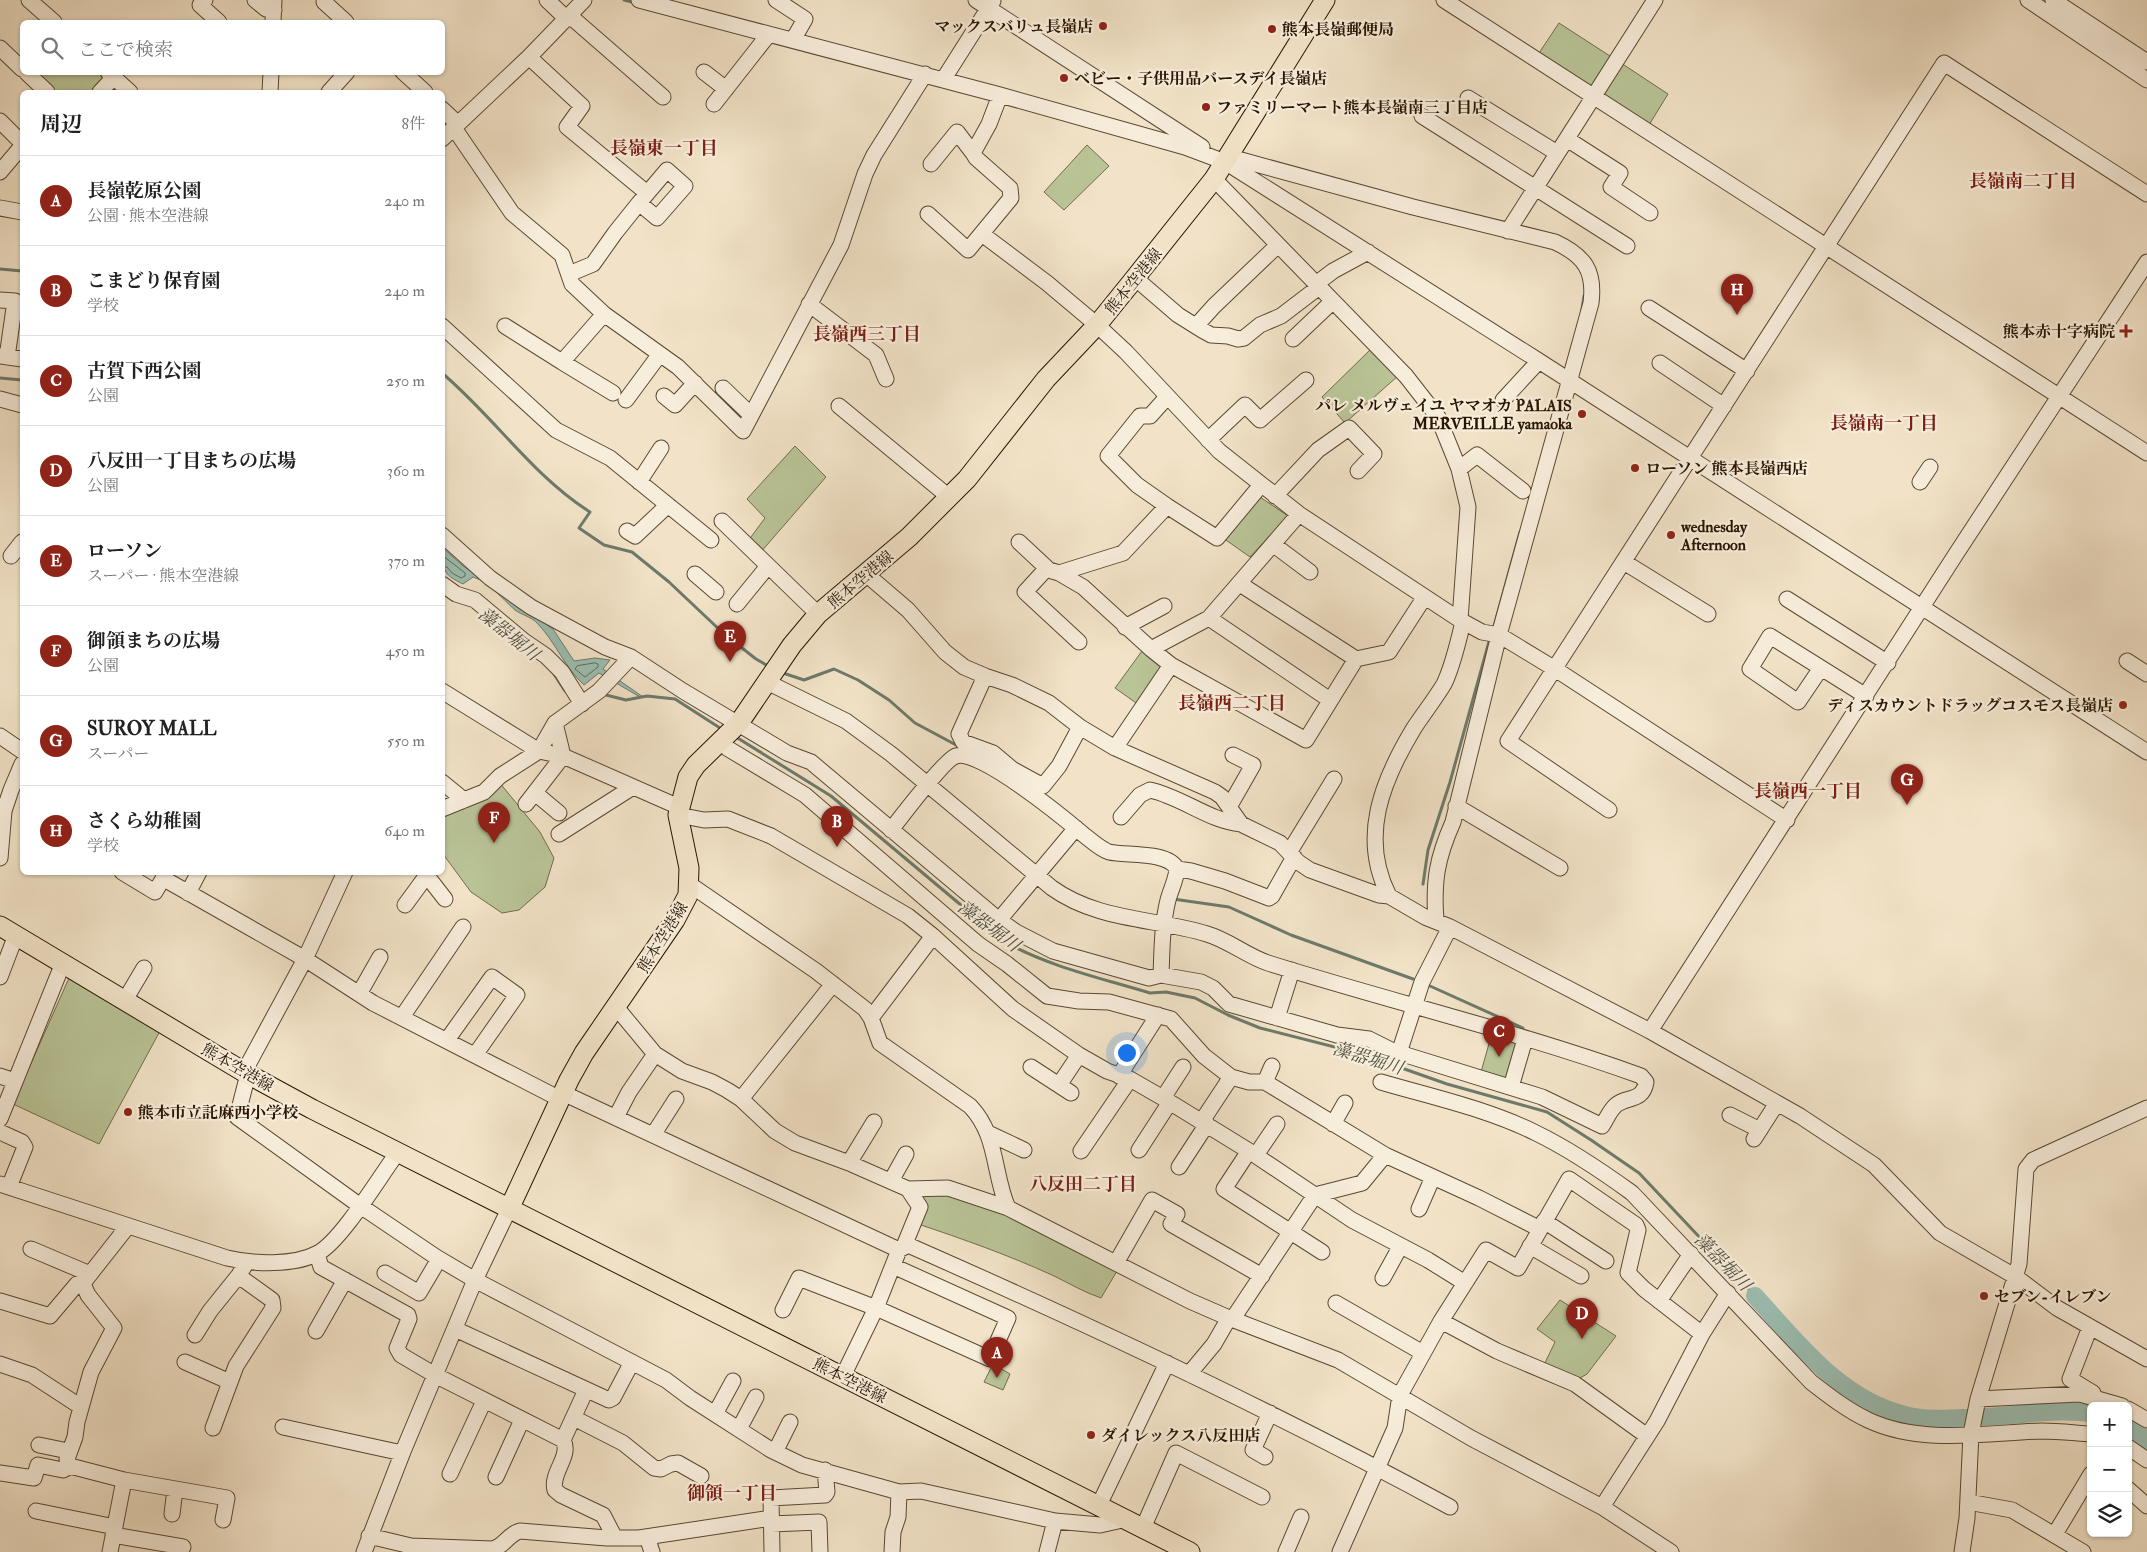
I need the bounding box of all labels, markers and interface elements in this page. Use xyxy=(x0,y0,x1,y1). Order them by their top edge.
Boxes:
place label: マックスバリュ長嶺店 xyxy=(934,17,1093,37)
search box xyxy=(20,20,445,75)
marker: マックスバリュ長嶺店 xyxy=(1097,20,1109,32)
place label: 熊本長嶺郵便局 xyxy=(1282,20,1394,40)
marker: 熊本長嶺郵便局 xyxy=(1266,23,1278,35)
icon: search xyxy=(38,34,66,62)
text: ここで検索 xyxy=(78,38,173,62)
place label: ベビー・子供用品バースデイ長嶺店 xyxy=(1074,69,1327,89)
marker: ベビー・子供用品バースデイ長嶺店 xyxy=(1058,72,1070,84)
place label: ファミリーマート熊本長嶺南三丁目店 xyxy=(1216,98,1488,118)
marker: ファミリーマート熊本長嶺南三丁目店 xyxy=(1200,101,1212,113)
text: 周辺 xyxy=(40,111,82,138)
text: 8件 xyxy=(401,114,425,134)
district label: 長嶺東一丁目 xyxy=(610,137,718,160)
district label: 長嶺南二丁目 xyxy=(1969,170,2077,193)
text: 長嶺乾原公園 xyxy=(87,179,201,203)
text: A xyxy=(51,191,61,211)
text: 240 m xyxy=(384,191,425,211)
text: 公園 · 熊本空港線 xyxy=(87,206,209,226)
street label: 熊本空港線 xyxy=(1101,244,1167,319)
text: こまどり保育園 xyxy=(87,269,220,293)
pin: H xyxy=(1721,274,1753,315)
text: B xyxy=(51,281,61,301)
text: 240 m xyxy=(384,281,425,301)
text: 学校 xyxy=(87,296,119,316)
place label: 熊本赤十字病院 xyxy=(2003,322,2115,342)
district label: 長嶺西三丁目 xyxy=(813,323,921,346)
marker: 熊本赤十字病院 xyxy=(2119,324,2133,338)
text: 古賀下西公園 xyxy=(87,359,201,383)
text: C xyxy=(50,371,62,391)
text: 250 m xyxy=(386,371,425,391)
text: 公園 xyxy=(87,386,119,406)
place label: パレ メルヴェイユ ヤマオカ PALAIS MERVEILLE yamaoka xyxy=(1315,396,1572,435)
marker: パレ メルヴェイユ ヤマオカ PALAIS MERVEILLE yamaoka xyxy=(1576,408,1588,420)
district label: 長嶺南一丁目 xyxy=(1830,412,1938,435)
text: 八反田一丁目まちの広場 xyxy=(87,449,296,473)
place label: ローソン 熊本長嶺西店 xyxy=(1645,459,1808,479)
text: D xyxy=(49,461,63,481)
text: 360 m xyxy=(387,461,425,481)
marker: ローソン 熊本長嶺西店 xyxy=(1629,462,1641,474)
text: 公園 xyxy=(87,476,119,496)
place label: wednesday Afternoon xyxy=(1680,517,1748,555)
marker: wednesday Afternoon xyxy=(1665,529,1677,541)
text: ローソン xyxy=(87,539,162,563)
street label: 熊本空港線 xyxy=(824,546,898,613)
text: E xyxy=(50,551,62,571)
text: 370 m xyxy=(388,551,425,571)
text: スーパー · 熊本空港線 xyxy=(87,566,239,586)
water label: 藻器堀川 xyxy=(473,603,545,667)
pin: E xyxy=(714,621,746,662)
text: 御領まちの広場 xyxy=(87,629,220,653)
text: F xyxy=(51,641,61,661)
text: 450 m xyxy=(386,641,425,661)
text: 公園 xyxy=(87,656,119,676)
district label: 長嶺西二丁目 xyxy=(1178,692,1286,715)
place label: ディスカウントドラッグコスモス長嶺店 xyxy=(1827,696,2113,716)
marker: ディスカウントドラッグコスモス長嶺店 xyxy=(2117,699,2129,711)
text: SUROY MALL xyxy=(87,717,217,741)
text: G xyxy=(49,731,63,751)
text: 550 m xyxy=(387,731,425,751)
text: スーパー xyxy=(87,744,149,764)
pin: G xyxy=(1891,764,1923,805)
district label: 長嶺西一丁目 xyxy=(1754,780,1862,803)
pin: F xyxy=(478,802,510,843)
pin: B xyxy=(821,806,853,847)
text: さくら幼稚園 xyxy=(87,809,201,833)
text: H xyxy=(49,821,63,841)
text: 640 m xyxy=(384,821,425,841)
text: 学校 xyxy=(87,836,119,856)
water label: 藻器堀川 xyxy=(953,896,1026,958)
street label: 熊本空港線 xyxy=(633,898,693,977)
pin: C xyxy=(1483,1016,1515,1057)
water label: 藻器堀川 xyxy=(1330,1037,1408,1081)
street label: 熊本空港線 xyxy=(198,1039,277,1097)
your location xyxy=(1114,1040,1140,1066)
place label: 熊本市立託麻西小学校 xyxy=(138,1103,299,1123)
marker: 熊本市立託麻西小学校 xyxy=(122,1106,134,1118)
district label: 八反田二丁目 xyxy=(1029,1173,1137,1196)
water label: 藻器堀川 xyxy=(1689,1228,1757,1298)
place label: セブン-イレブン xyxy=(1994,1287,2112,1307)
marker: セブン-イレブン xyxy=(1978,1290,1990,1302)
pin: D xyxy=(1566,1298,1598,1339)
pin: A xyxy=(981,1337,1013,1378)
street label: 熊本空港線 xyxy=(809,1354,890,1408)
map controls xyxy=(2087,1402,2132,1537)
button: + xyxy=(2087,1402,2132,1447)
place label: ダイレックス八反田店 xyxy=(1101,1426,1260,1446)
marker: ダイレックス八反田店 xyxy=(1085,1429,1097,1441)
button: − xyxy=(2087,1447,2132,1492)
district label: 御領一丁目 xyxy=(687,1482,777,1505)
button: layers xyxy=(2087,1492,2132,1537)

